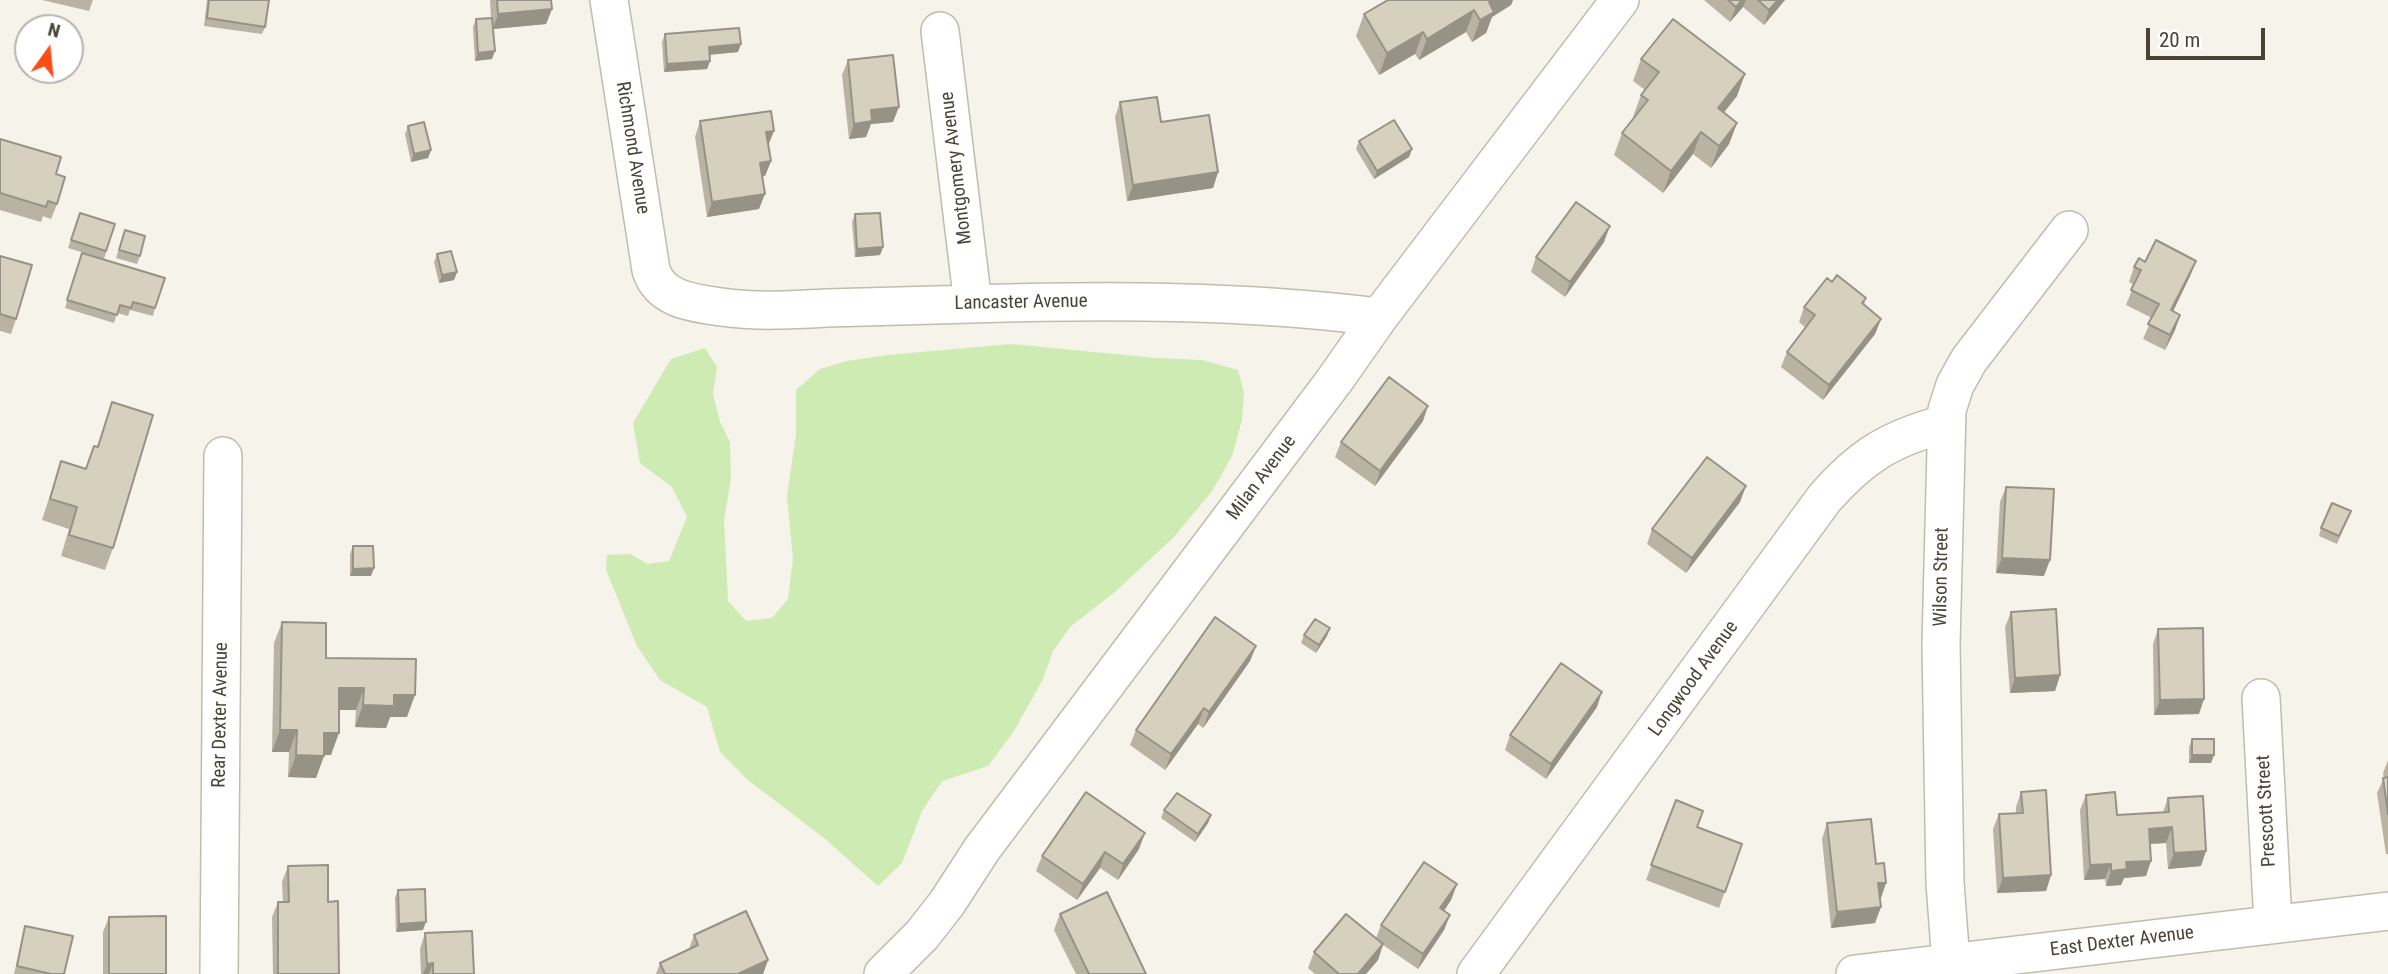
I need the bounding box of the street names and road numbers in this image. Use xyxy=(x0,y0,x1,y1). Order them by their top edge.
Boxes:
street label: Richmond Avenue xyxy=(610,80,654,216)
street label: Montgomery Avenue xyxy=(936,90,978,246)
street label: Lancaster Avenue xyxy=(954,290,1088,316)
street label: Milan Avenue xyxy=(1223,431,1301,525)
street label: Wilson Street xyxy=(1930,527,1954,627)
street label: Longwood Avenue xyxy=(1644,617,1744,741)
street label: Rear Dexter Avenue xyxy=(208,642,234,788)
street label: Prescott Street xyxy=(2253,754,2281,868)
street label: East Dexter Avenue xyxy=(2049,922,2195,962)

